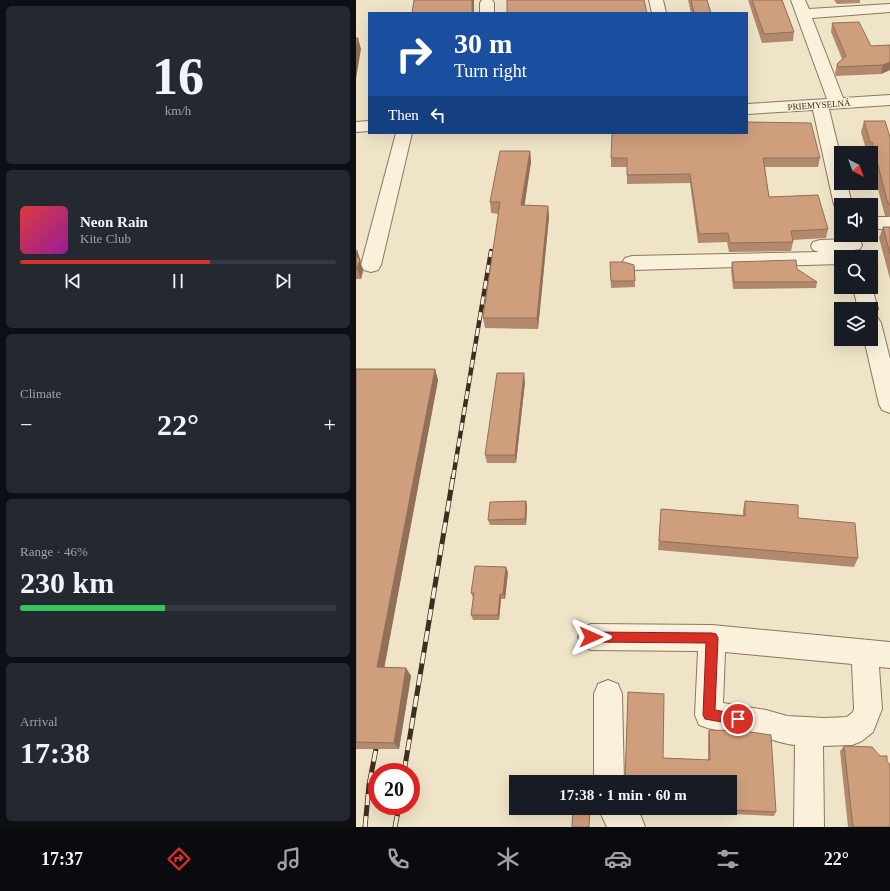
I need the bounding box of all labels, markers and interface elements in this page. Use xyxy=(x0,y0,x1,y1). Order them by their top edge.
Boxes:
icon: right xyxy=(388,28,440,80)
text: 30 m xyxy=(454,28,512,59)
text: 16 xyxy=(152,48,204,105)
text: Turn right xyxy=(454,61,527,81)
street label: PRIEMYSELNÁ xyxy=(787,98,851,112)
text: km/h xyxy=(165,103,191,118)
icon: left xyxy=(427,104,449,126)
text: Then xyxy=(388,107,419,123)
north arrow xyxy=(834,146,878,190)
map controls xyxy=(834,146,878,346)
button: sound xyxy=(834,198,878,242)
text: Neon Rain xyxy=(80,214,148,230)
text: Kite Club xyxy=(80,231,131,246)
button: search xyxy=(834,250,878,294)
icon: previous xyxy=(62,270,84,292)
icon: pause xyxy=(167,270,189,292)
icon: next xyxy=(272,270,294,292)
button: layers xyxy=(834,302,878,346)
text: Climate xyxy=(20,386,61,401)
text: 22° xyxy=(157,408,199,441)
text: − xyxy=(20,412,32,437)
text: + xyxy=(324,412,336,437)
text: Range · 46% xyxy=(20,544,88,559)
text: 230 km xyxy=(20,566,114,599)
position arrow xyxy=(570,616,612,658)
pin xyxy=(721,702,755,736)
icon: arrive xyxy=(727,708,749,730)
text: Arrival xyxy=(20,714,58,729)
text: 17:38 xyxy=(20,736,90,769)
speed limit sign: 20 xyxy=(368,763,420,815)
text: 17:38 · 1 min · 60 m xyxy=(559,787,687,803)
icon: directions xyxy=(165,845,193,873)
icon: music xyxy=(275,845,303,873)
icon: phone xyxy=(384,845,412,873)
icon: climate xyxy=(494,845,522,873)
icon: car xyxy=(604,845,632,873)
icon: filters xyxy=(714,845,742,873)
text: 17:37 xyxy=(41,849,83,869)
text: 22° xyxy=(824,849,849,869)

